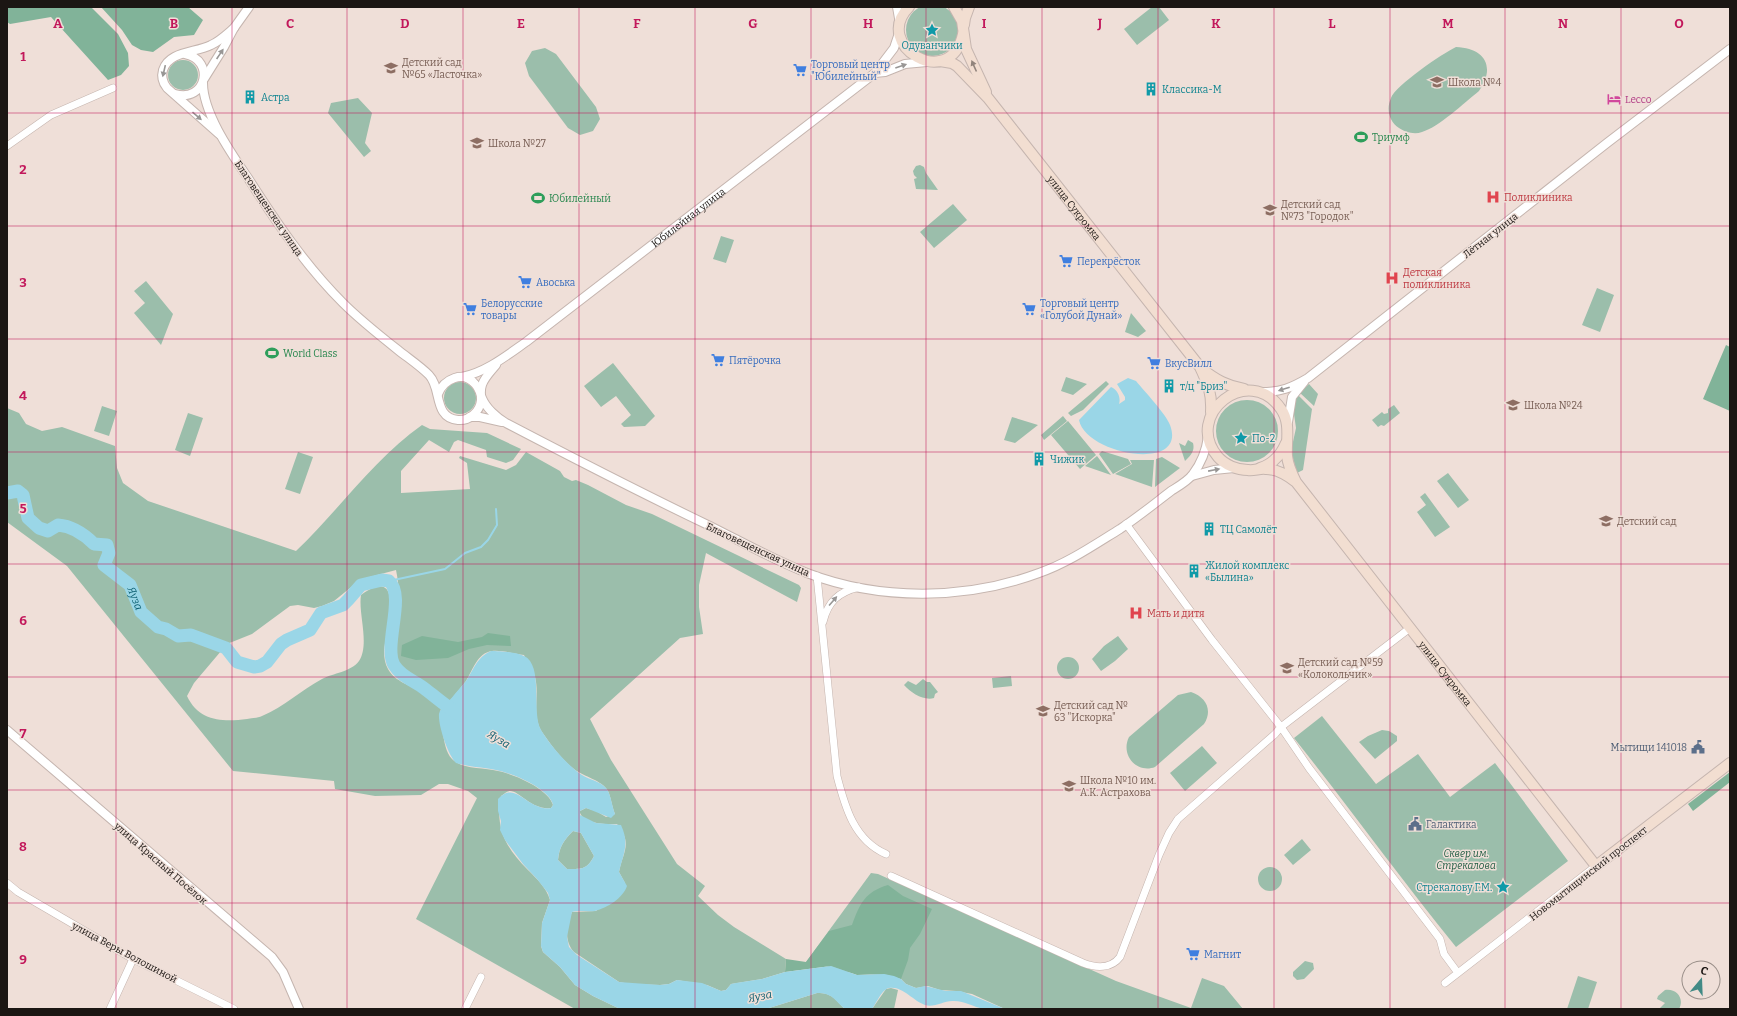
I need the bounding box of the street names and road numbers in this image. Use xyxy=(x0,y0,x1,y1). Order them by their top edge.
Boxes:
street label: Благовещенская улица xyxy=(232,158,305,259)
street label: улица Сукромка xyxy=(1044,173,1103,243)
street label: Юбилейная улица xyxy=(649,185,728,250)
street label: Лётная улица xyxy=(1461,210,1521,261)
street label: Благовещенская улица xyxy=(704,521,812,579)
street label: улица Сукромка xyxy=(1415,638,1474,709)
street label: улица Красный Посёлок xyxy=(111,819,209,907)
street label: Новомытищинский проспект xyxy=(1527,824,1650,924)
street label: улица Веры Волошиной xyxy=(69,920,179,986)

